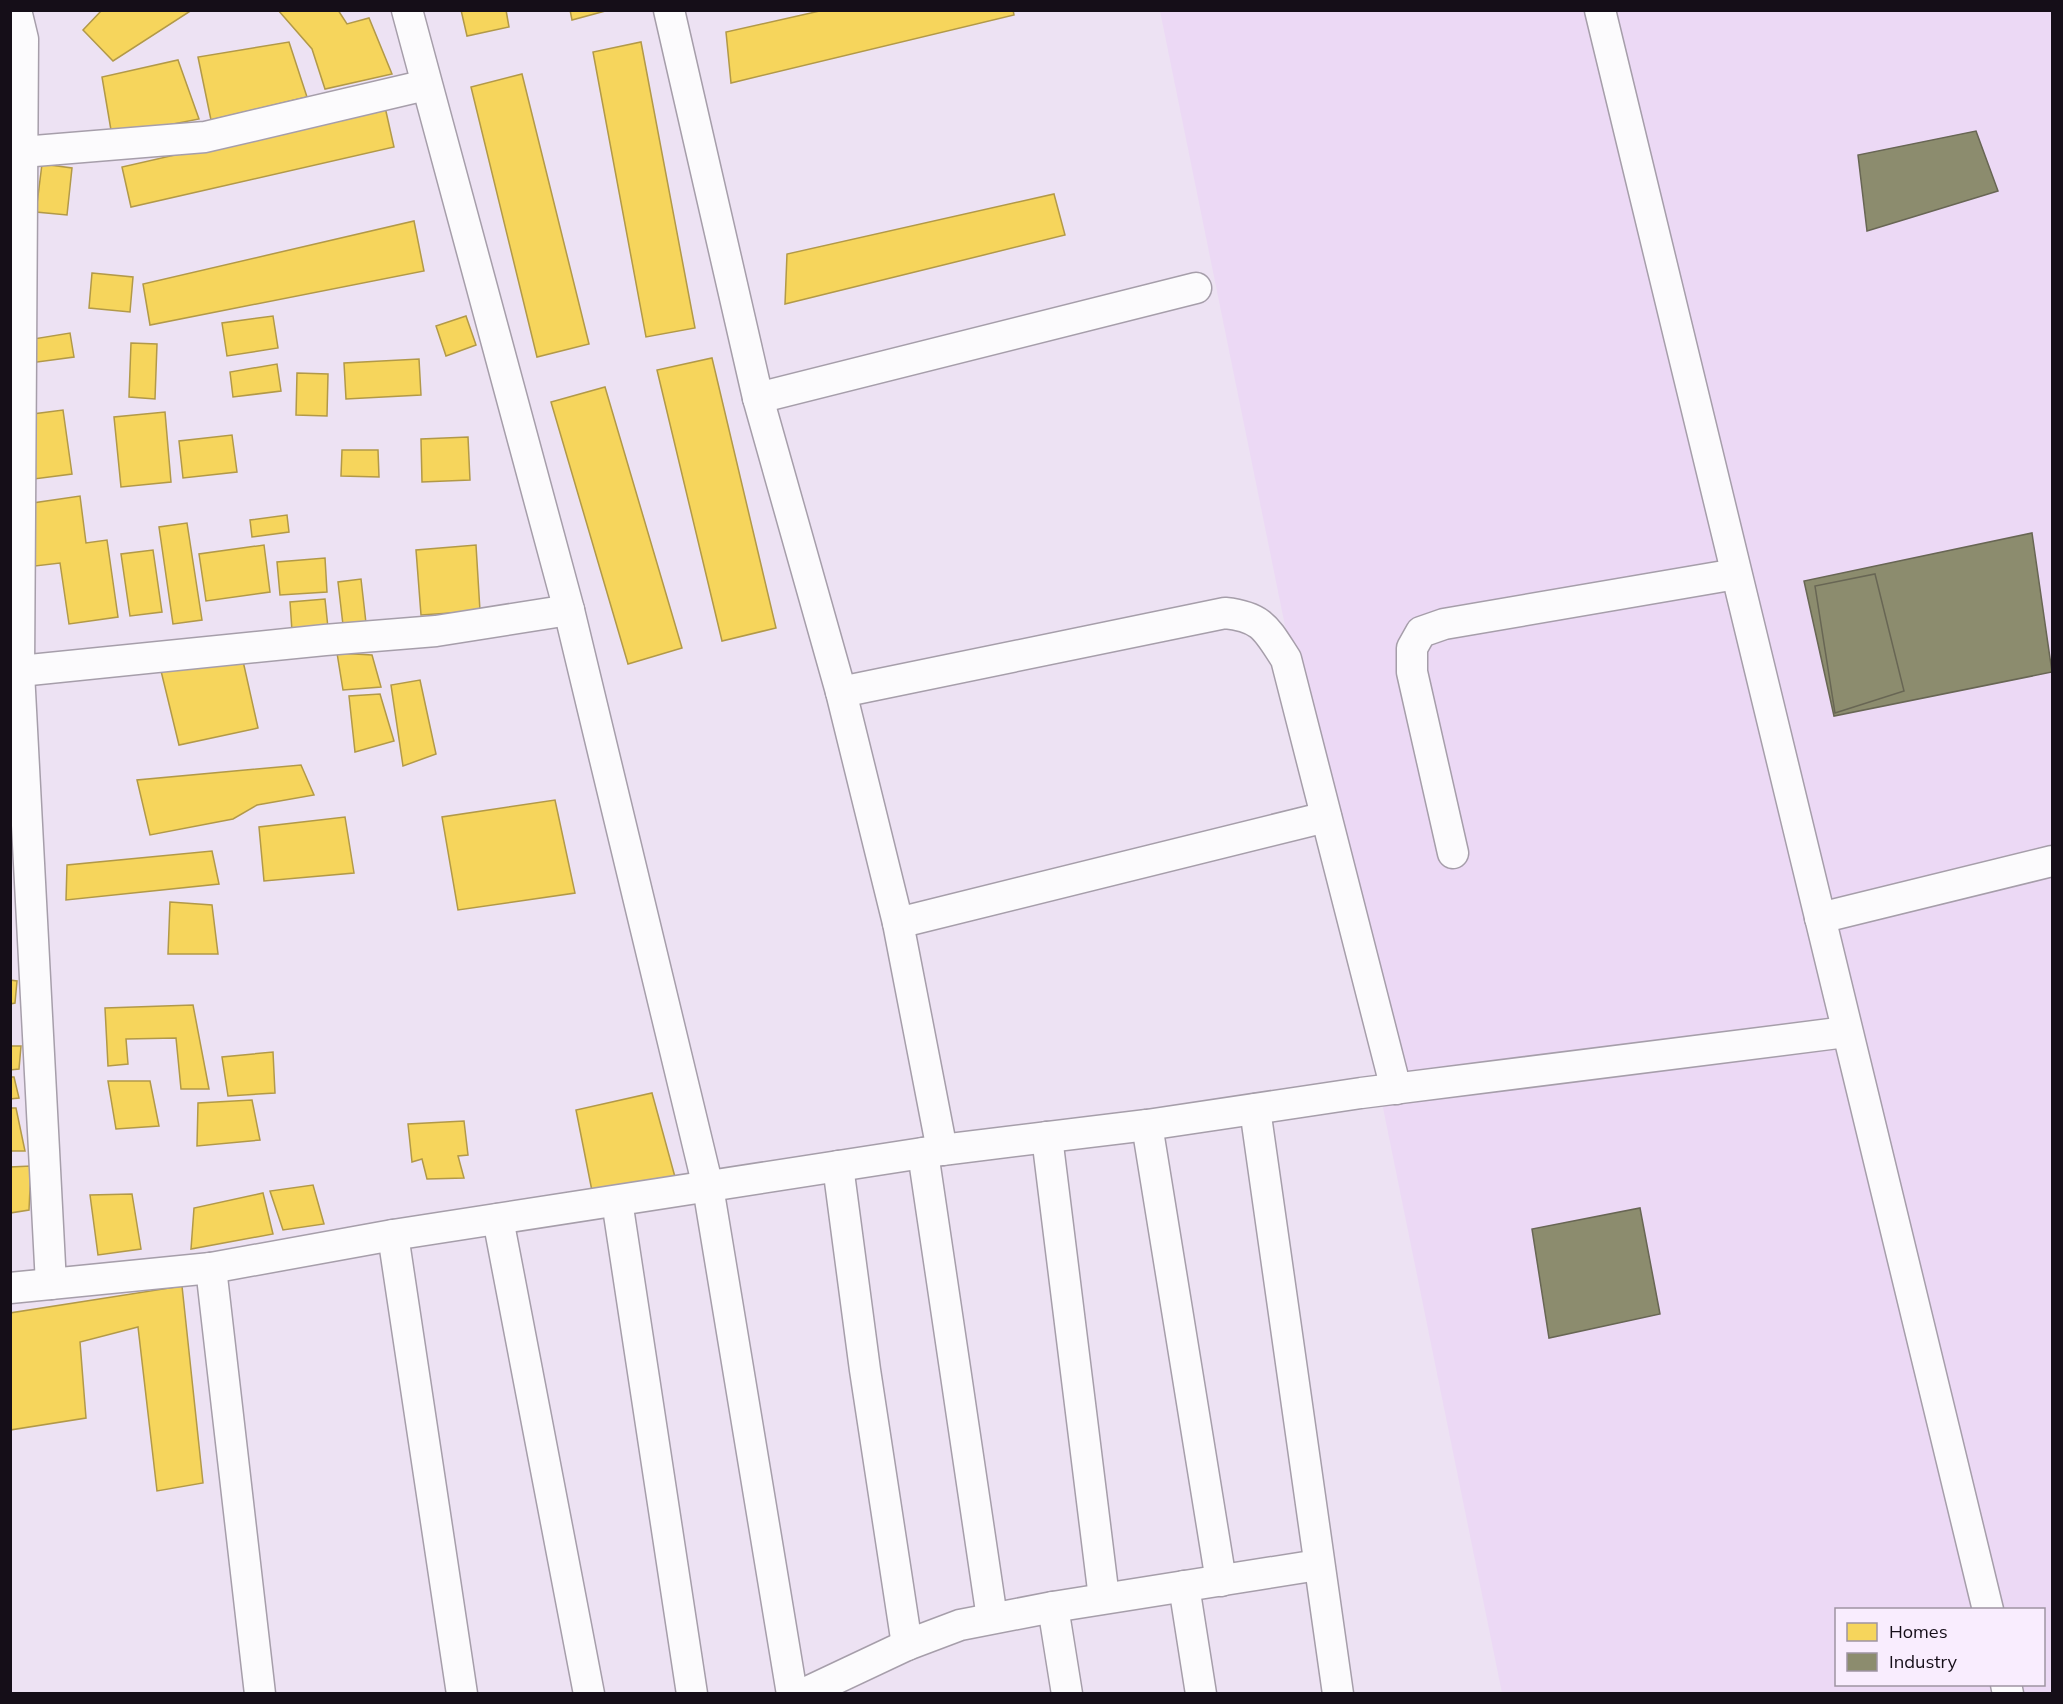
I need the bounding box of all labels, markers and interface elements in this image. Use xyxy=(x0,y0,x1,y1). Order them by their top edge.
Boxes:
legend xyxy=(1835,1608,2045,1686)
text: Homes xyxy=(1889,1620,1948,1643)
text: Industry xyxy=(1889,1650,1958,1673)

